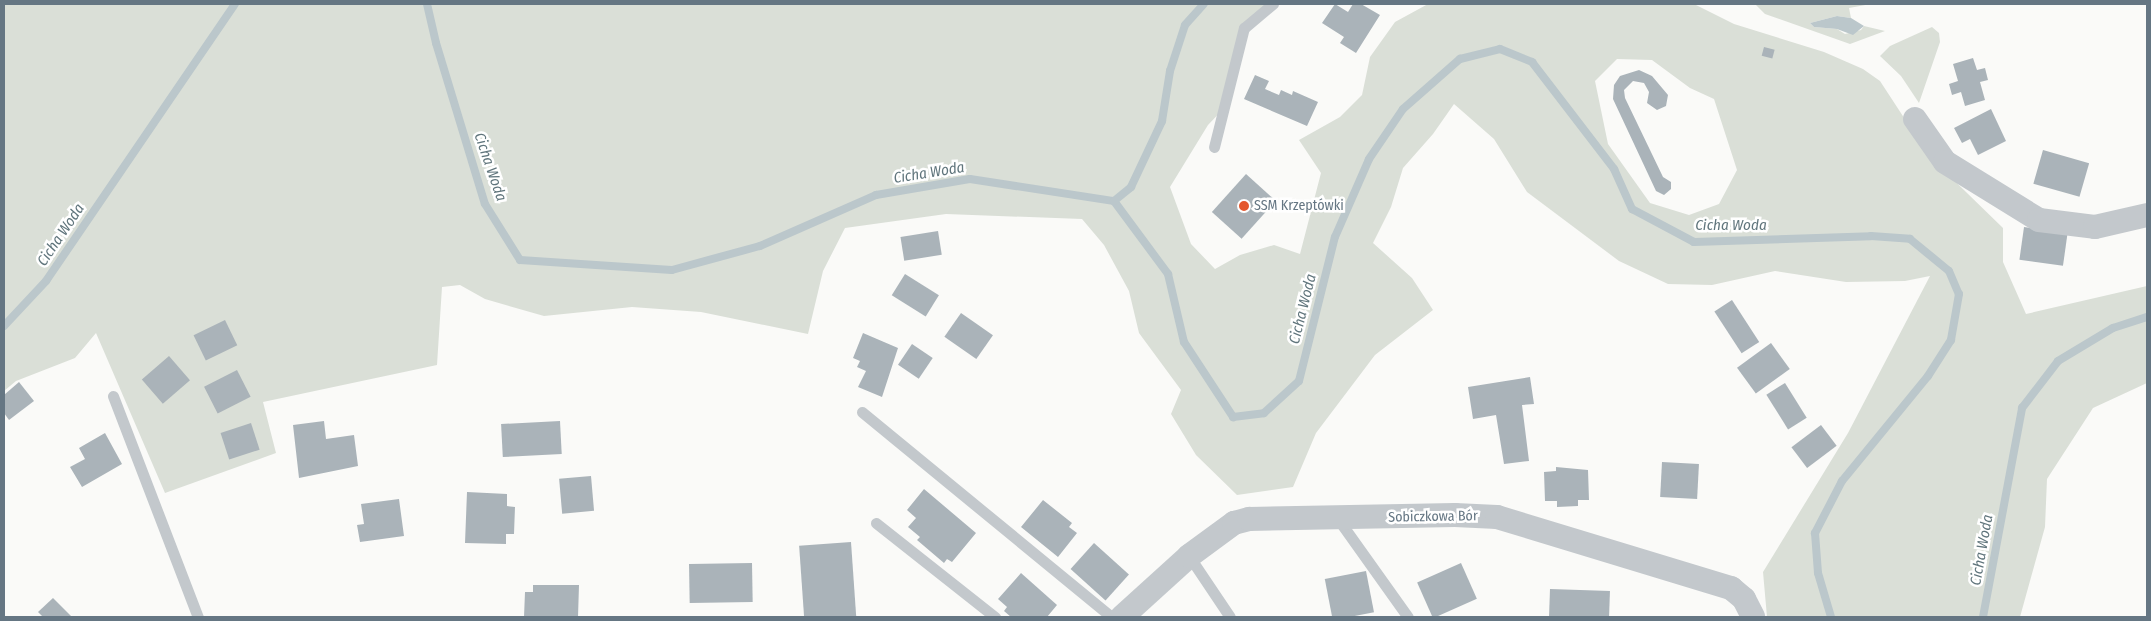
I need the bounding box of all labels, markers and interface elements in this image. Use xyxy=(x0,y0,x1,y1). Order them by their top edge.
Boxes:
water label: Cicha Woda xyxy=(470,130,510,204)
water label: Cicha Woda xyxy=(892,159,966,187)
place label: SSM Krzeptówki xyxy=(1254,198,1344,214)
water label: Cicha Woda xyxy=(34,200,88,270)
marker: SSM Krzeptówki xyxy=(1238,200,1250,212)
water label: Cicha Woda xyxy=(1695,217,1767,235)
water label: Cicha Woda xyxy=(1286,272,1320,346)
street label: Sobiczkowa Bór xyxy=(1388,508,1478,526)
water label: Cicha Woda xyxy=(1967,513,1997,587)

